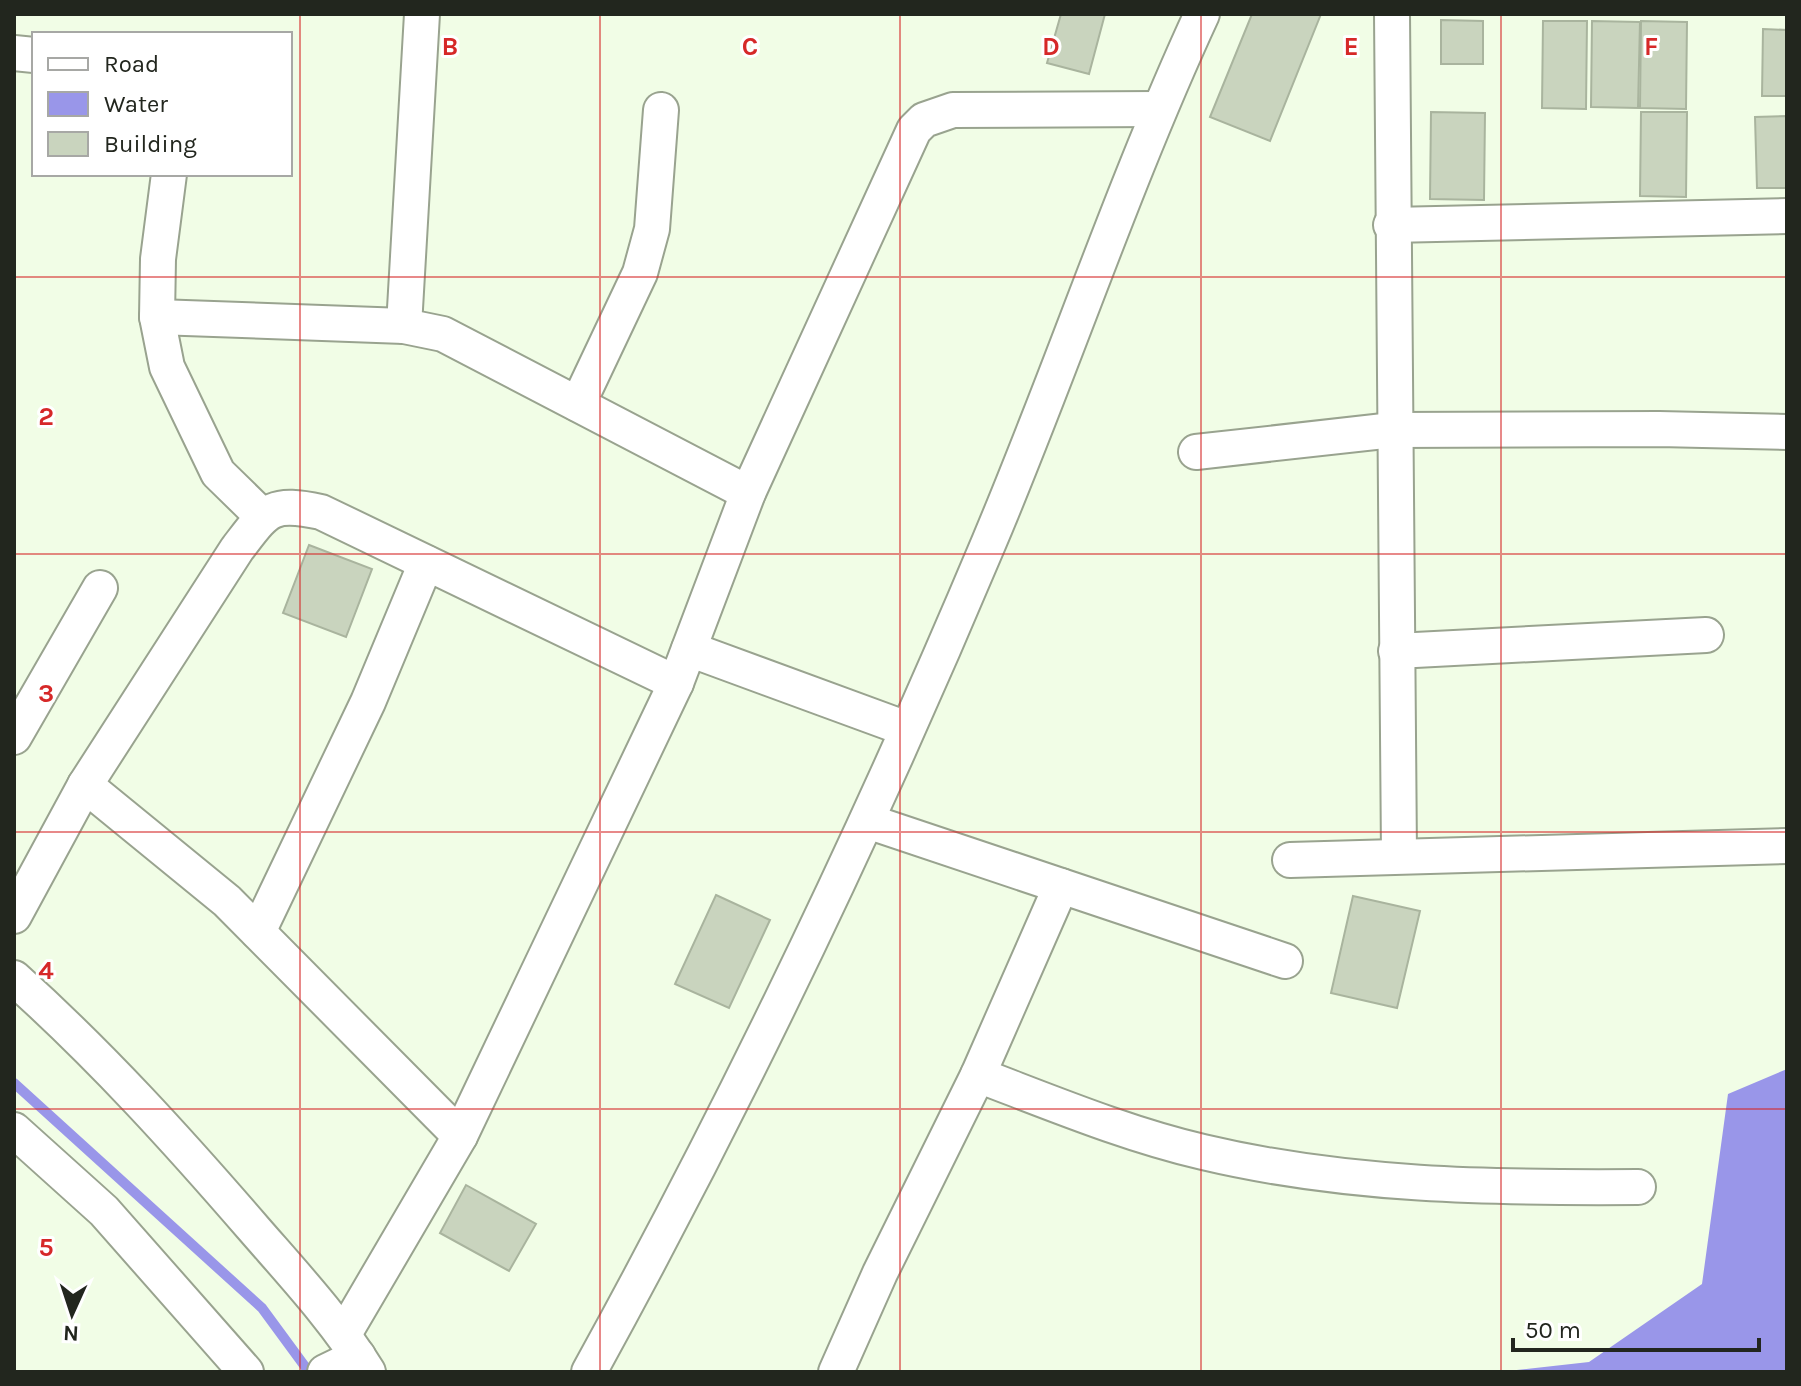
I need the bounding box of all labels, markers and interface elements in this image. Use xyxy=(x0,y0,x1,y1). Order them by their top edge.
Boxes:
text: B xyxy=(442,31,458,62)
text: C xyxy=(742,31,758,62)
text: D xyxy=(1042,31,1060,62)
text: E xyxy=(1343,31,1359,62)
text: F xyxy=(1644,31,1658,62)
legend xyxy=(32,32,292,176)
text: Road xyxy=(104,50,159,78)
text: Water xyxy=(104,90,168,118)
text: Building xyxy=(104,130,197,158)
text: 2 xyxy=(38,401,54,432)
text: 3 xyxy=(38,678,54,709)
text: 4 xyxy=(38,955,54,986)
text: 5 xyxy=(38,1232,54,1263)
north arrow xyxy=(32,1274,112,1354)
scale bar xyxy=(1513,1302,1759,1352)
text: 50 m xyxy=(1525,1316,1581,1344)
text: N xyxy=(62,1320,80,1346)

